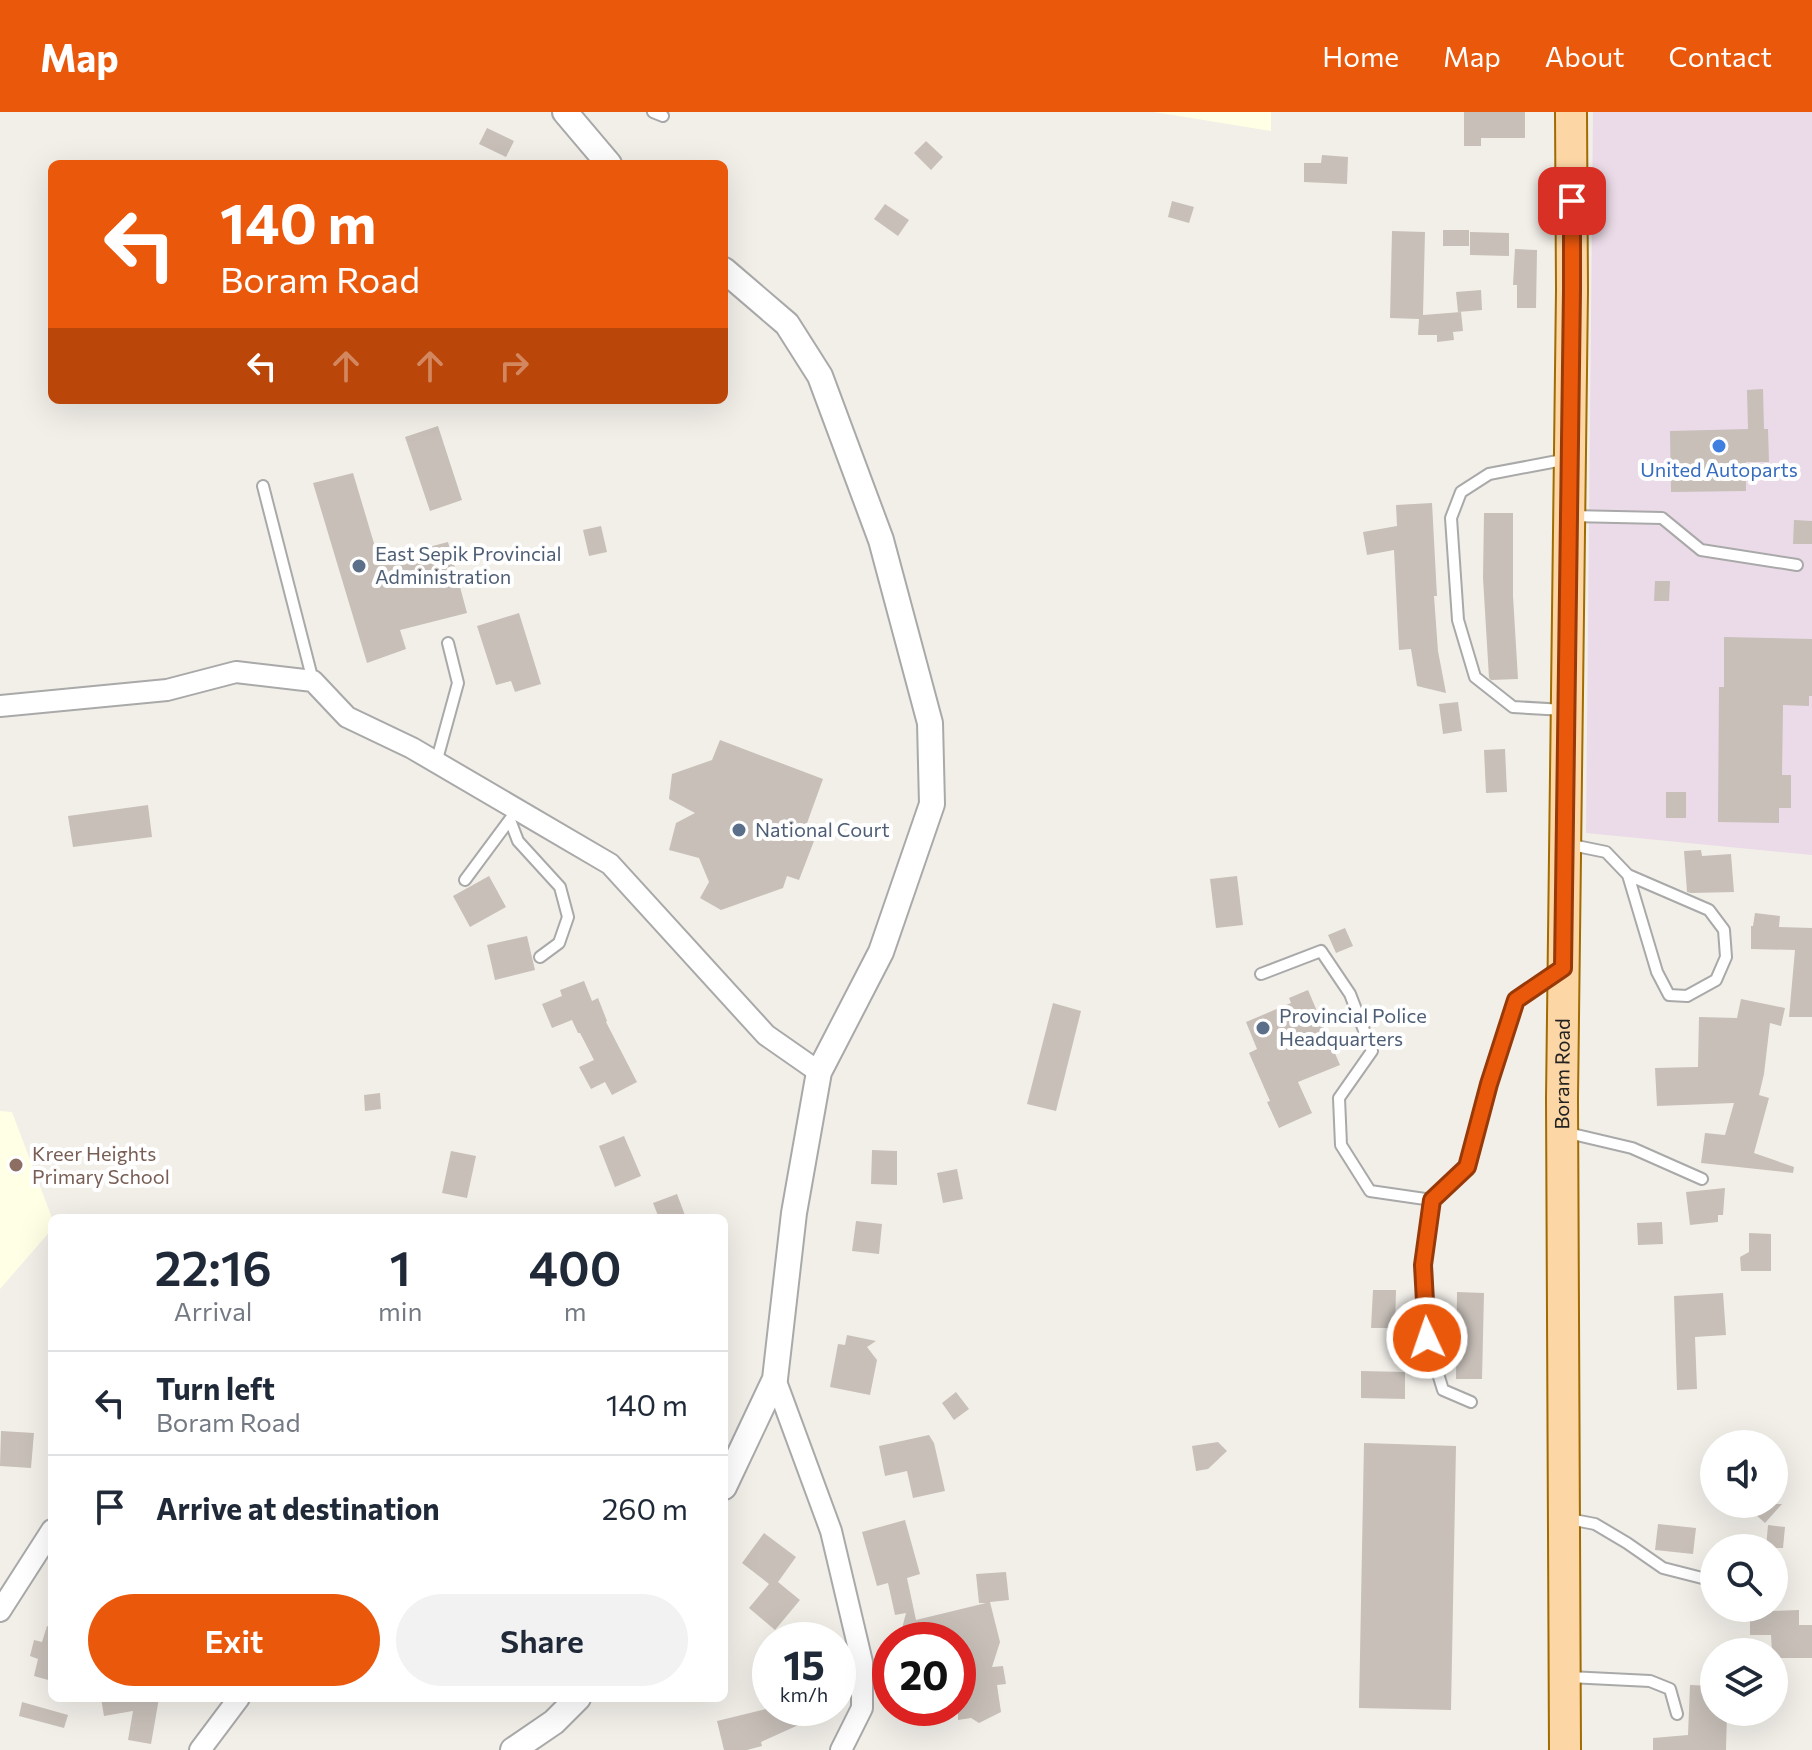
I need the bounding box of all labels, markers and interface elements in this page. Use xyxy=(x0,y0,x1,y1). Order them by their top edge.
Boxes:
text: Map xyxy=(40,33,119,80)
text: Home xyxy=(1322,39,1399,73)
text: Map xyxy=(1443,39,1501,73)
text: About xyxy=(1545,39,1625,73)
text: Contact xyxy=(1669,39,1772,73)
pin xyxy=(1538,167,1606,235)
icon: arrive xyxy=(1550,179,1594,223)
text: 140 m xyxy=(220,187,376,256)
icon: left xyxy=(88,192,192,296)
text: Boram Road xyxy=(220,256,420,300)
icon: left xyxy=(240,344,284,388)
icon: ahead xyxy=(324,344,368,388)
icon: ahead xyxy=(408,344,452,388)
icon: right xyxy=(492,344,536,388)
marker: United Autoparts xyxy=(1710,437,1728,455)
place label: United Autoparts xyxy=(1640,457,1798,481)
place label: East Sepik Provincial Administration xyxy=(375,541,562,588)
marker: East Sepik Provincial Administration xyxy=(350,557,368,575)
place label: National Court xyxy=(755,817,890,841)
marker: National Court xyxy=(730,821,748,839)
place label: Provincial Police Headquarters xyxy=(1279,1003,1427,1050)
street label: Boram Road xyxy=(1549,1018,1574,1130)
marker: Provincial Police Headquarters xyxy=(1254,1019,1272,1037)
place label: Kreer Heights Primary School xyxy=(32,1141,170,1188)
marker: Kreer Heights Primary School xyxy=(7,1156,25,1174)
text: 22:16 xyxy=(154,1237,272,1296)
text: 1 xyxy=(390,1237,411,1296)
text: 400 xyxy=(529,1237,621,1296)
text: Arrival xyxy=(174,1295,252,1326)
text: min xyxy=(378,1295,422,1326)
text: m xyxy=(564,1295,587,1326)
position arrow xyxy=(1385,1296,1469,1380)
text: Turn left xyxy=(156,1369,275,1406)
icon: left xyxy=(88,1381,132,1425)
text: 140 m xyxy=(606,1385,688,1422)
text: Boram Road xyxy=(156,1406,300,1437)
map controls xyxy=(1700,1430,1788,1726)
button: sound xyxy=(1700,1430,1788,1518)
icon: arrive xyxy=(88,1485,132,1529)
text: Arrive at destination xyxy=(156,1489,440,1526)
text: 260 m xyxy=(602,1489,688,1526)
button: search xyxy=(1700,1534,1788,1622)
button: Exit xyxy=(88,1594,380,1686)
button: Share xyxy=(396,1594,688,1686)
speed limit sign: 20 xyxy=(872,1622,976,1726)
button: layers xyxy=(1700,1638,1788,1726)
text: 15 xyxy=(783,1639,825,1688)
text: km/h xyxy=(780,1682,828,1706)

